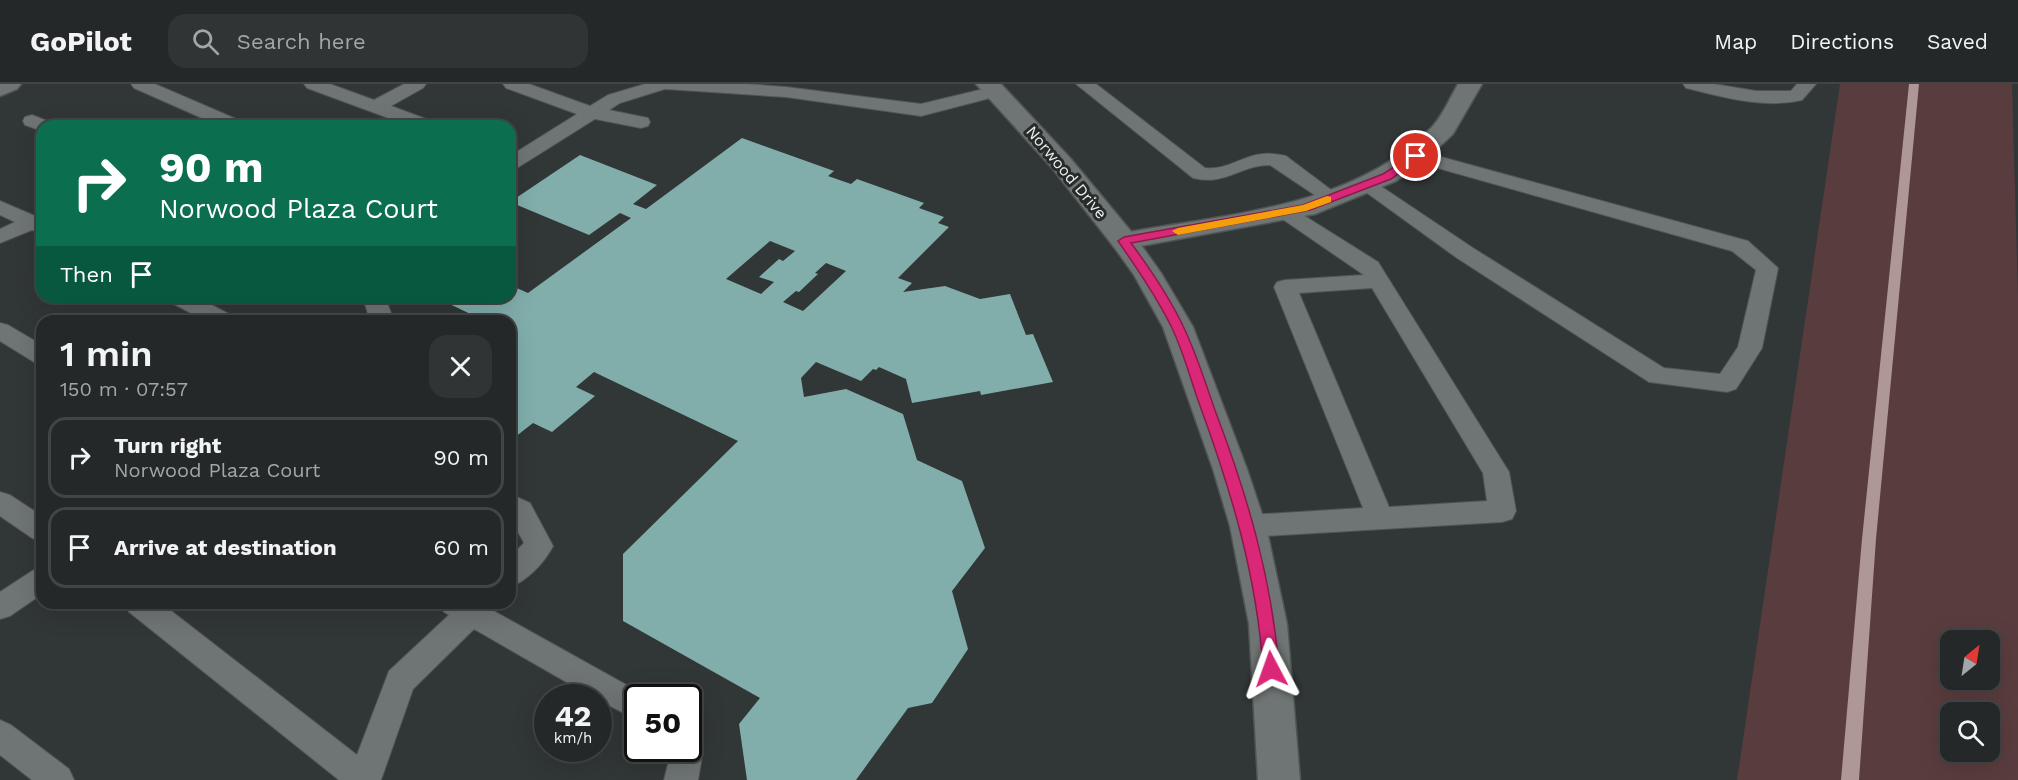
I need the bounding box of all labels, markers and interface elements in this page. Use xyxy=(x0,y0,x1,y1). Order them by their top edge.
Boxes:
search box xyxy=(168,14,588,68)
text: GoPilot xyxy=(30,25,132,58)
icon: search xyxy=(189,25,222,58)
text: Search here xyxy=(237,29,366,54)
text: Map xyxy=(1714,29,1757,54)
text: Directions xyxy=(1790,29,1894,54)
text: Saved xyxy=(1927,29,1988,54)
street label: Norwood Drive xyxy=(1022,122,1111,223)
pin xyxy=(1390,130,1441,181)
icon: arrive xyxy=(1399,139,1432,172)
text: 90 m xyxy=(159,143,263,192)
icon: right xyxy=(60,144,138,222)
text: Norwood Plaza Court xyxy=(159,193,438,225)
icon: arrive xyxy=(125,258,158,291)
text: Then xyxy=(60,262,113,287)
text: 1 min xyxy=(60,333,152,375)
button: close xyxy=(429,335,492,398)
text: 150 m · 07:57 xyxy=(60,377,188,401)
text: Turn right xyxy=(114,433,221,458)
icon: right xyxy=(63,441,96,474)
text: 90 m xyxy=(433,445,489,470)
text: Norwood Plaza Court xyxy=(114,458,320,482)
icon: arrive xyxy=(63,531,96,564)
text: Arrive at destination xyxy=(114,535,337,560)
text: 60 m xyxy=(433,535,489,560)
north arrow xyxy=(1940,630,2000,690)
map controls xyxy=(1940,630,2000,762)
position arrow xyxy=(1239,637,1303,701)
speed limit sign: 50 xyxy=(624,684,702,762)
text: 42 xyxy=(555,698,591,733)
button: search xyxy=(1940,702,2000,762)
text: km/h xyxy=(554,729,592,747)

